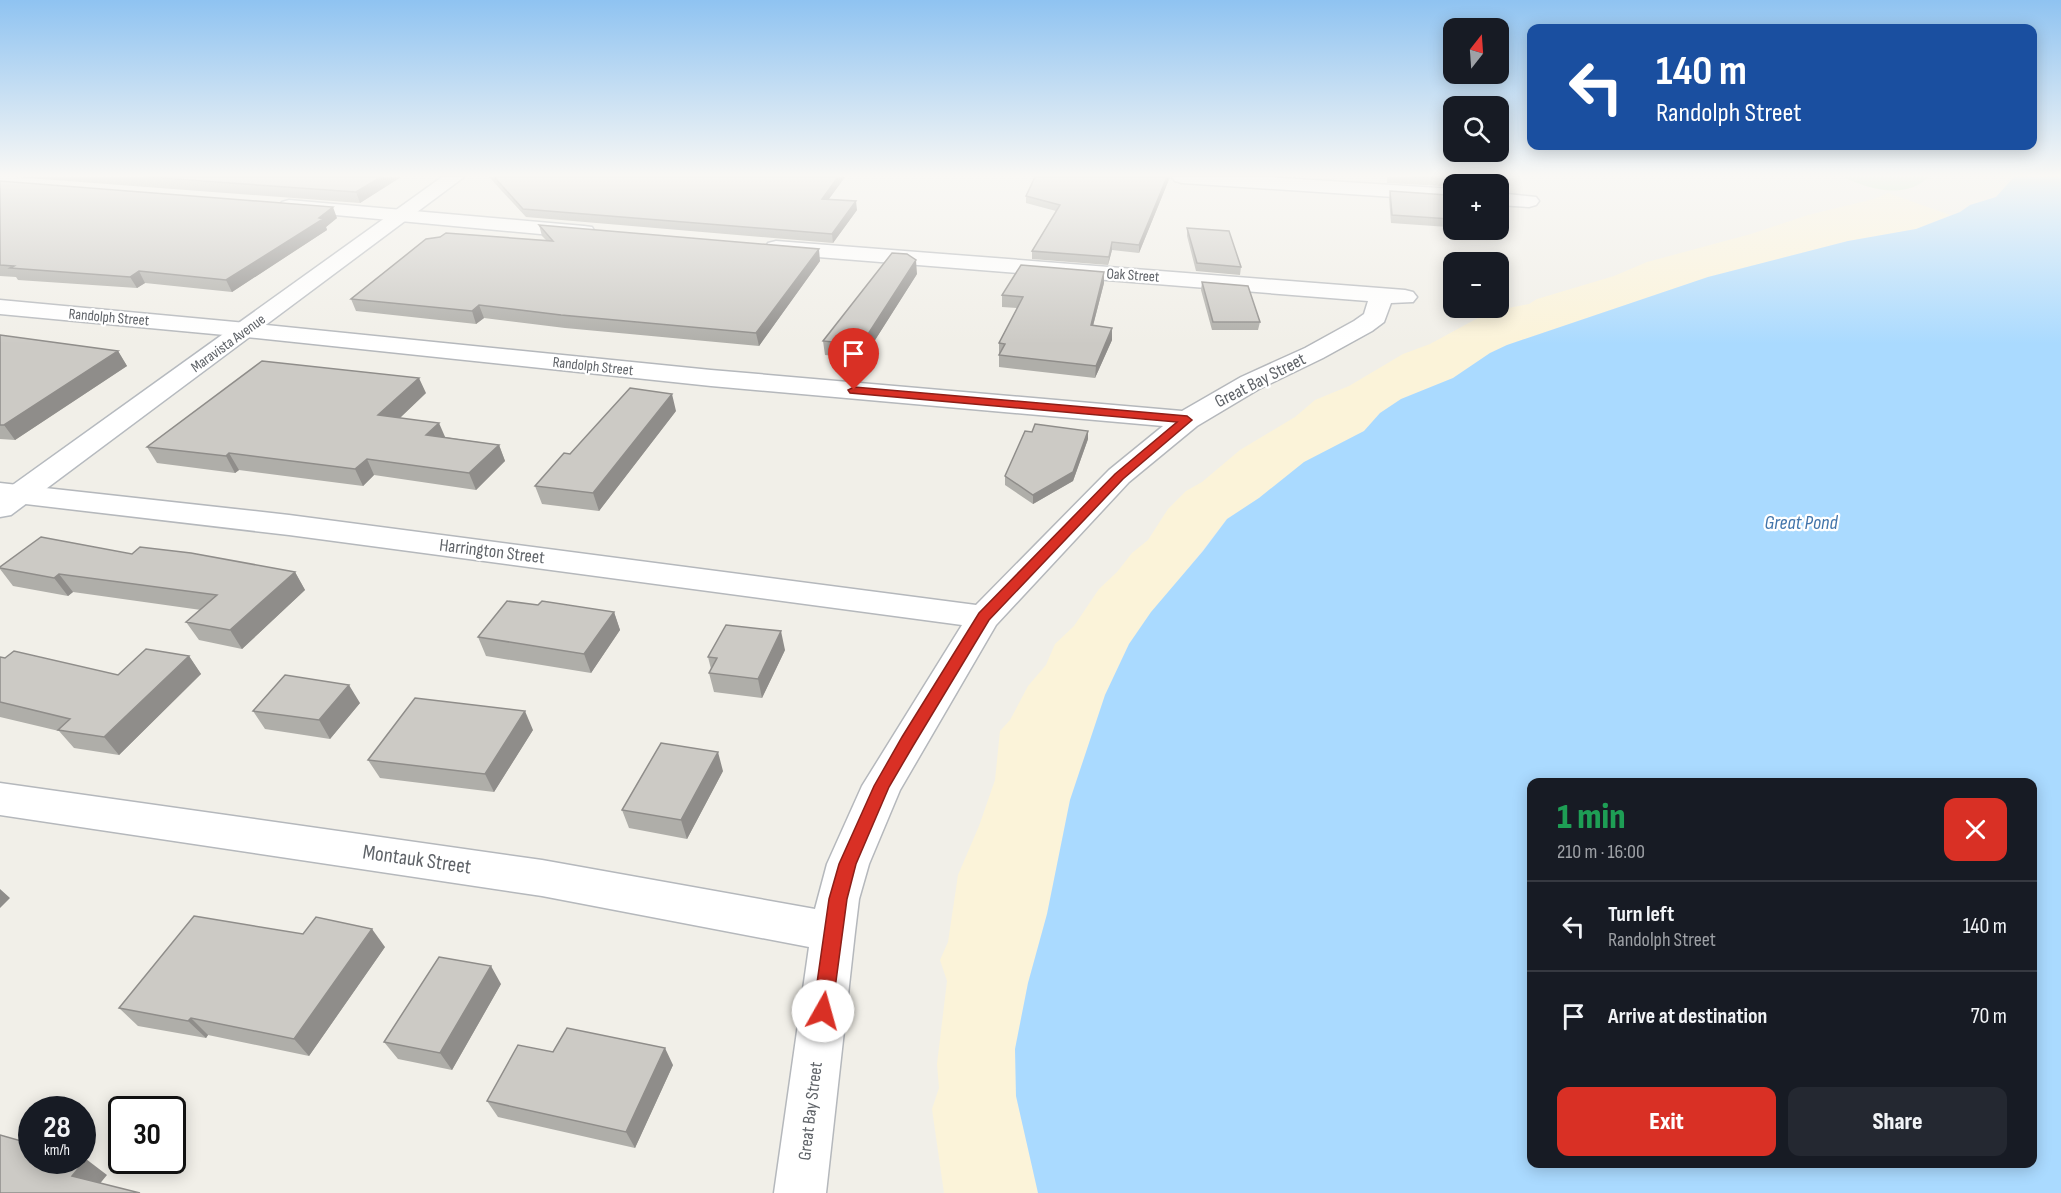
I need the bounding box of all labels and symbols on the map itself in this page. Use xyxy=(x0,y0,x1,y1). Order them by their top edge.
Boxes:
north arrow xyxy=(1443,18,1509,84)
street label: Oak Street xyxy=(1106,264,1160,287)
street label: Randolph Street xyxy=(68,305,150,331)
street label: Maravista Avenue xyxy=(187,310,269,377)
pin xyxy=(828,328,879,390)
street label: Great Bay Street xyxy=(1211,348,1310,412)
street label: Randolph Street xyxy=(552,353,635,380)
water label: Great Pond xyxy=(1764,511,1838,535)
street label: Harrington Street xyxy=(438,535,546,568)
street label: Montauk Street xyxy=(361,840,473,879)
position arrow xyxy=(791,979,855,1043)
street label: Great Bay Street xyxy=(794,1060,827,1162)
speed limit sign: 30 xyxy=(108,1096,186,1174)

